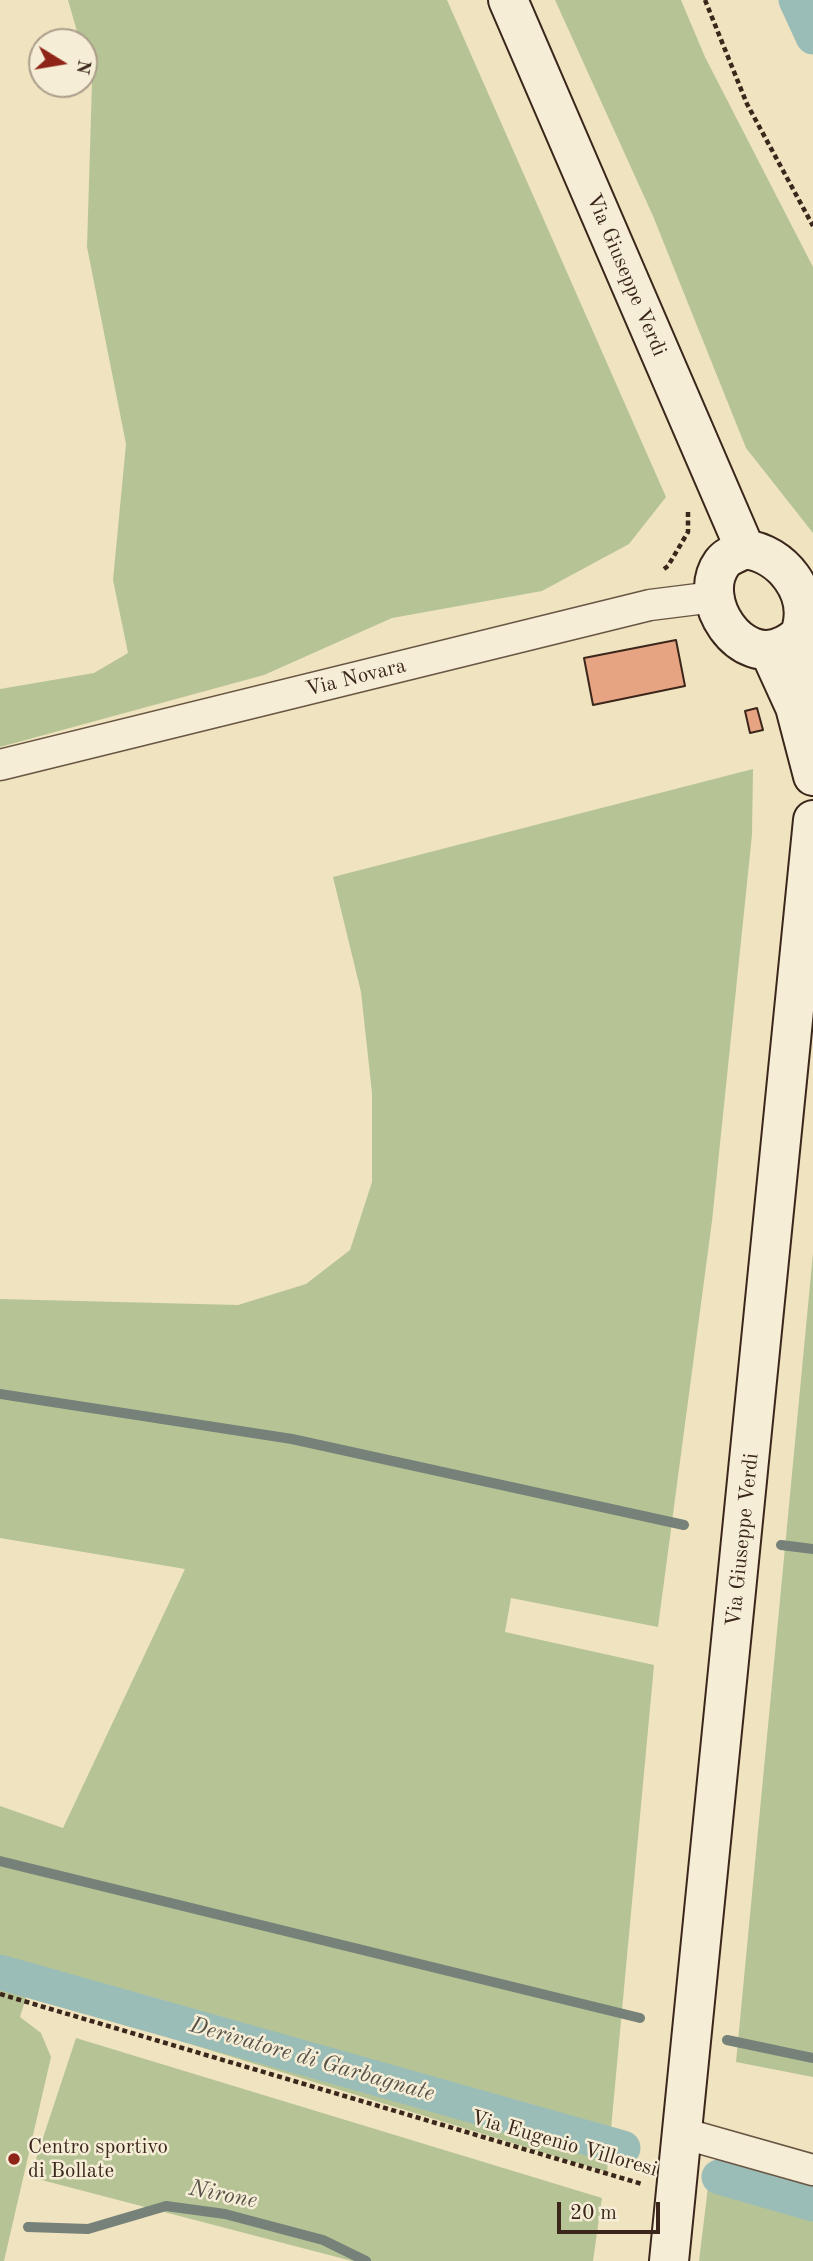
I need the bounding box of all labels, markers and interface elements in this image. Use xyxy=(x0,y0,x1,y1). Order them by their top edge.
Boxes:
north arrow xyxy=(28,28,98,98)
text: N xyxy=(71,58,93,76)
street label: Via Giuseppe Verdi xyxy=(580,190,672,360)
street label: Via Novara xyxy=(303,653,409,703)
street label: Via Giuseppe Verdi xyxy=(721,1452,765,1628)
water label: Derivatore di Garbagnate xyxy=(186,2012,438,2108)
street label: Via Eugenio Villoresi xyxy=(468,2105,660,2183)
place label: Centro sportivo di Bollate xyxy=(28,2134,168,2184)
marker: Centro sportivo di Bollate xyxy=(6,2151,22,2167)
water label: Nirone xyxy=(187,2175,259,2215)
scale bar xyxy=(561,2188,664,2232)
text: 20 m xyxy=(570,2203,617,2224)

